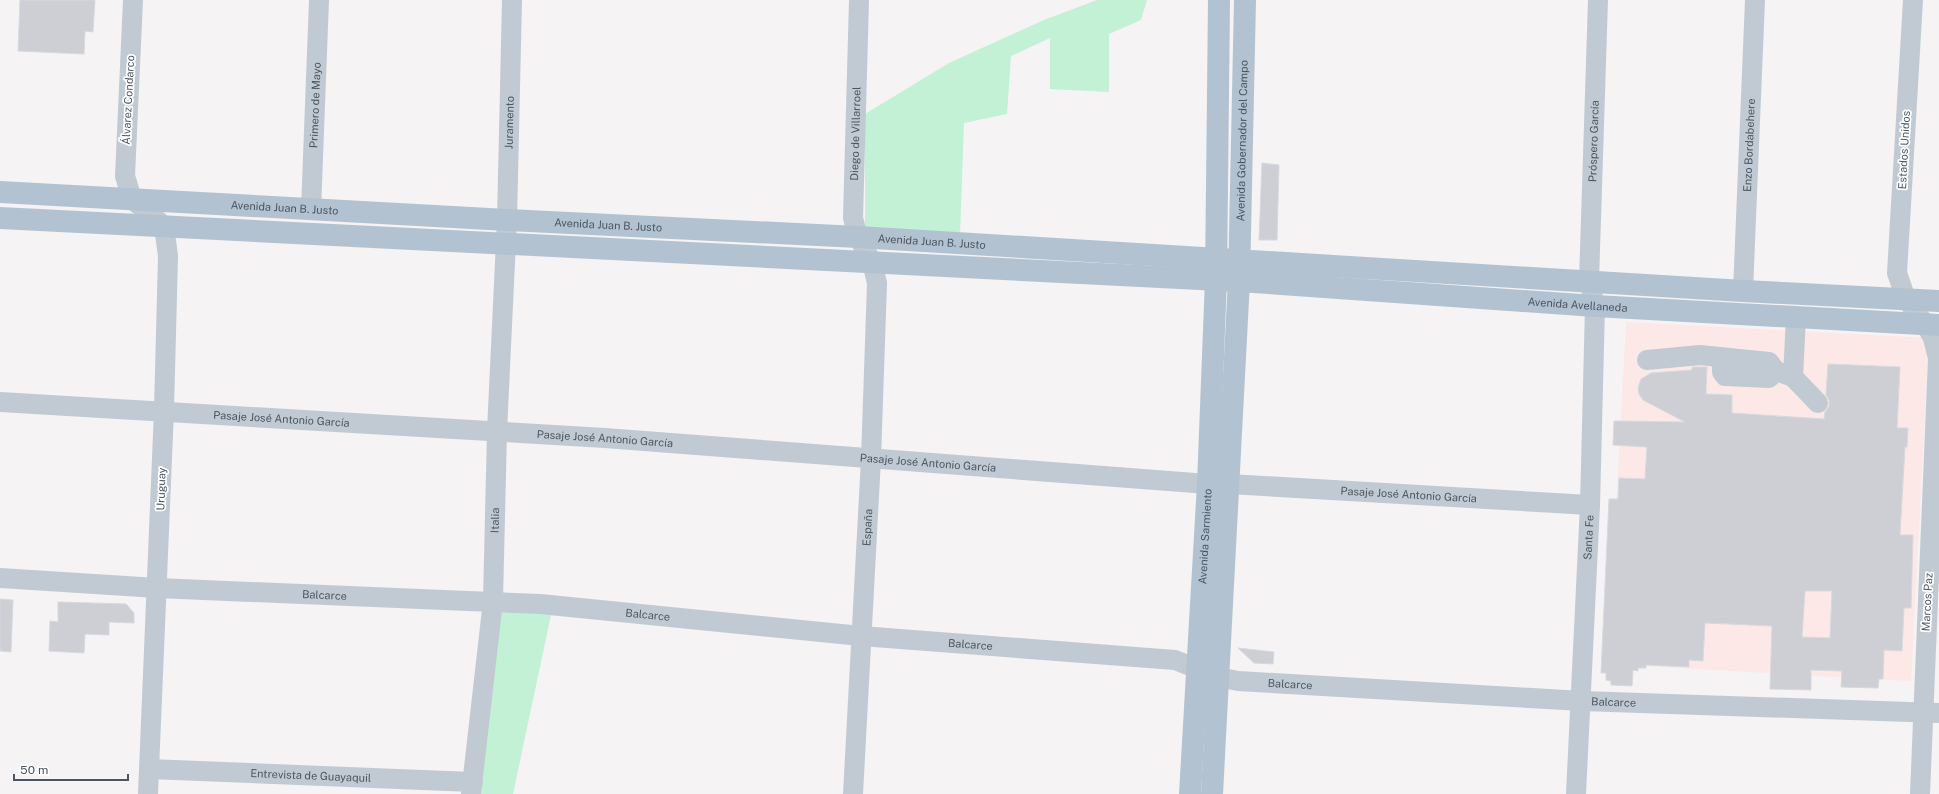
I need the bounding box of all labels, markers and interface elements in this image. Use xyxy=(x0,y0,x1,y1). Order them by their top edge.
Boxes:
street label: Álvarez Condarco xyxy=(119,55,136,145)
street label: Avenida Gobernador del Campo xyxy=(1234,60,1250,222)
street label: Primero de Mayo xyxy=(307,62,323,148)
street label: Diego de Villarroel xyxy=(848,86,863,181)
street label: Juramento xyxy=(503,96,516,149)
street label: Enzo Bordabehere xyxy=(1741,98,1757,192)
street label: Próspero García xyxy=(1586,100,1601,182)
street label: Estados Unidos xyxy=(1896,110,1912,190)
street label: Avenida Juan B. Justo xyxy=(230,199,339,217)
street label: Avenida Juan B. Justo xyxy=(554,216,662,234)
street label: Avenida Juan B. Justo xyxy=(877,232,986,251)
street label: Avenida Avellaneda xyxy=(1527,295,1628,314)
street label: Pasaje José Antonio García xyxy=(213,409,350,429)
street label: Pasaje José Antonio García xyxy=(536,428,673,449)
street label: Pasaje José Antonio García xyxy=(859,451,997,474)
street label: Uruguay xyxy=(154,467,168,511)
street label: Pasaje José Antonio García xyxy=(1340,484,1477,504)
street label: Avenida Sarmiento xyxy=(1196,488,1214,585)
street label: Italia xyxy=(489,507,501,533)
street label: España xyxy=(860,508,874,546)
street label: Santa Fe xyxy=(1581,514,1596,560)
street label: Marcos Paz xyxy=(1919,572,1935,632)
street label: Balcarce xyxy=(302,588,347,602)
street label: Balcarce xyxy=(625,607,671,623)
street label: Balcarce xyxy=(948,637,993,652)
street label: Balcarce xyxy=(1267,677,1313,691)
street label: Balcarce xyxy=(1591,695,1636,709)
scale bar xyxy=(14,756,128,782)
text: 50 m xyxy=(20,763,48,777)
street label: Entrevista de Guayaquil xyxy=(250,767,372,784)

